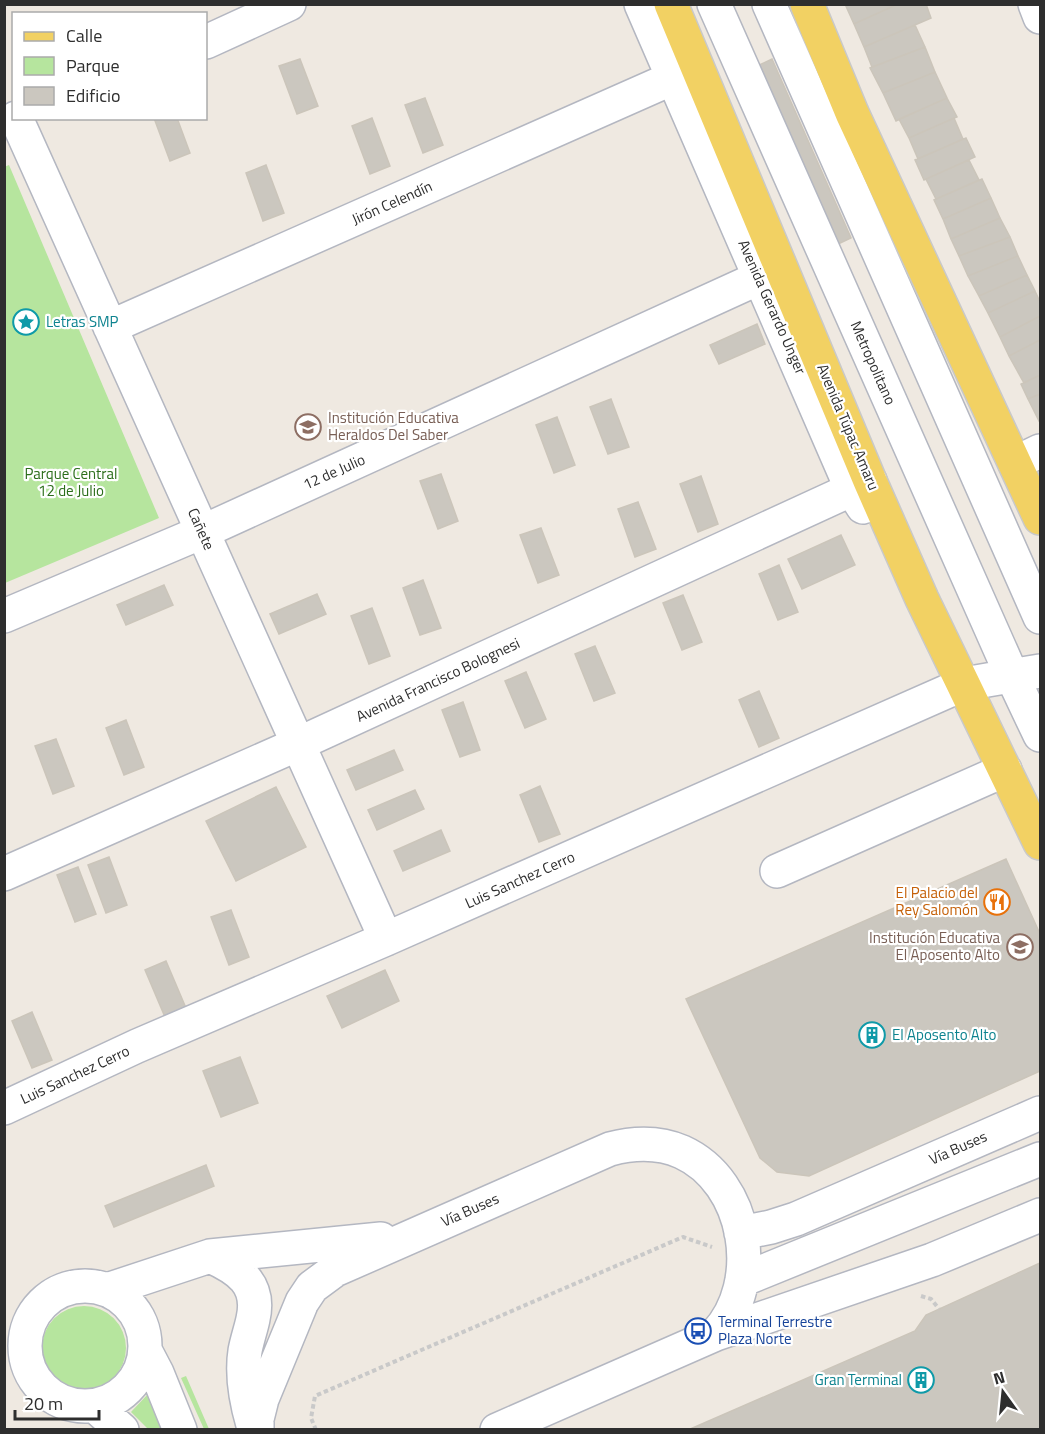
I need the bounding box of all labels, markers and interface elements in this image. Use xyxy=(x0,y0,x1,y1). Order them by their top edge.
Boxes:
legend xyxy=(12,12,207,120)
text: Calle xyxy=(66,22,102,49)
text: Parque xyxy=(66,52,120,79)
text: Edificio xyxy=(66,82,120,109)
street label: Jirón Celendín xyxy=(348,175,436,231)
street label: Avenida Gerardo Unger xyxy=(732,236,813,378)
place icon: Letras SMP xyxy=(11,307,41,337)
place label: Letras SMP xyxy=(46,310,119,333)
street label: Metropolitano xyxy=(845,317,902,408)
street label: Avenida Túpac Amaru xyxy=(811,360,885,494)
place label: Institución Educativa Heraldos Del Saber xyxy=(328,406,459,446)
school or university icon: Institución Educativa Heraldos Del Saber xyxy=(293,412,323,442)
street label: 12 de Julio xyxy=(299,448,369,495)
park label: Parque Central 12 de Julio xyxy=(24,462,118,502)
street label: Cañete xyxy=(182,504,221,554)
street label: Avenida Francisco Bolognesi xyxy=(352,631,523,728)
street label: Luis Sanchez Cerro xyxy=(461,845,579,914)
place label: El Palacio del Rey Salomón xyxy=(895,881,978,921)
restaurant icon: El Palacio del Rey Salomón xyxy=(982,887,1012,917)
place label: Institución Educativa El Aposento Alto xyxy=(869,926,1000,966)
school or university icon: Institución Educativa El Aposento Alto xyxy=(1005,932,1035,962)
building icon: El Aposento Alto xyxy=(857,1020,887,1050)
place label: El Aposento Alto xyxy=(892,1023,997,1046)
street label: Luis Sanchez Cerro xyxy=(16,1039,133,1110)
street label: Vía Buses xyxy=(925,1125,991,1171)
street label: Vía Buses xyxy=(437,1187,503,1233)
place label: Terminal Terrestre Plaza Norte xyxy=(718,1310,832,1350)
bus stop icon: Terminal Terrestre Plaza Norte xyxy=(683,1316,713,1346)
north arrow xyxy=(973,1362,1033,1422)
text: N xyxy=(991,1364,1008,1391)
building icon: Gran Terminal xyxy=(906,1365,936,1395)
place label: Gran Terminal xyxy=(815,1368,902,1391)
scale bar xyxy=(15,1383,99,1421)
text: 20 m xyxy=(24,1390,63,1417)

